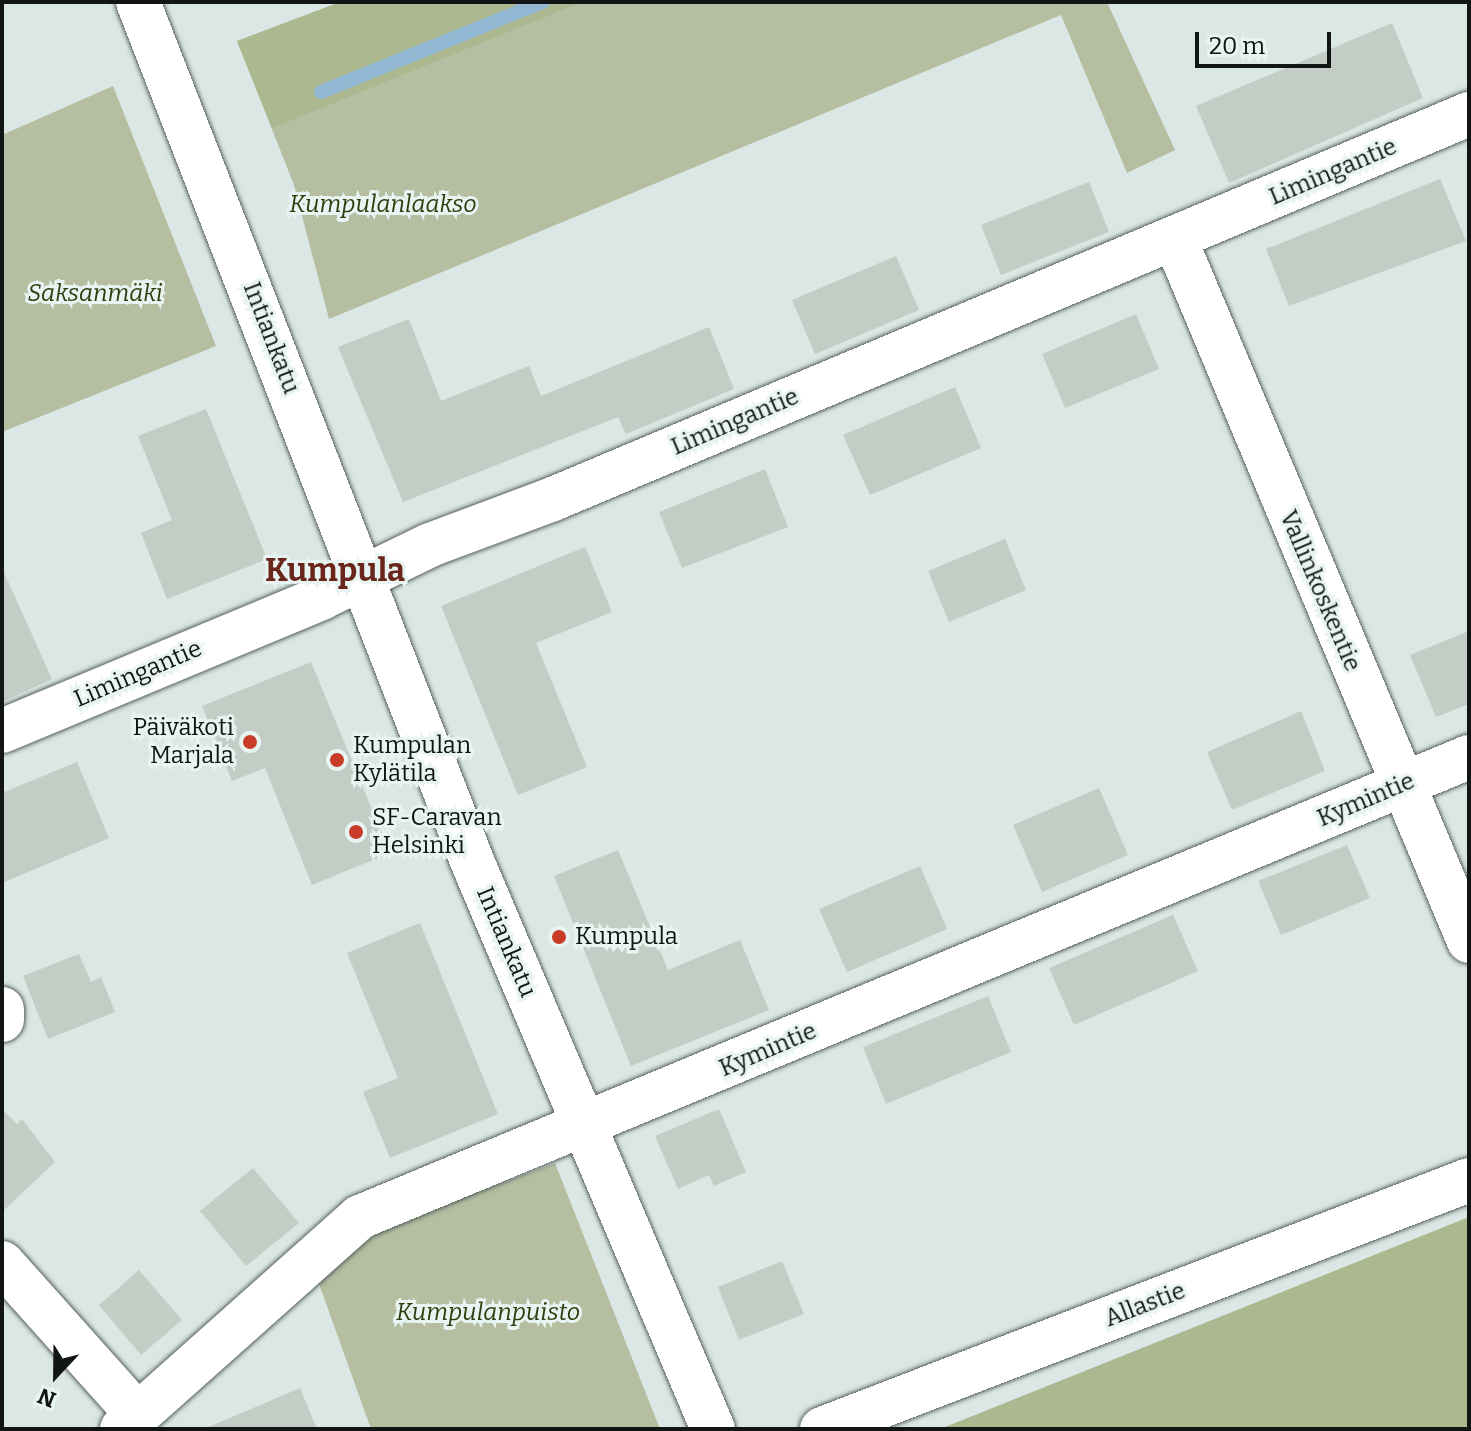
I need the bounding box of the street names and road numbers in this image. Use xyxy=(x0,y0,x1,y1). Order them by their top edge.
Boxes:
street label: Limingantie xyxy=(1265,132,1401,212)
street label: Intiankatu xyxy=(237,278,305,398)
street label: Limingantie xyxy=(667,382,803,462)
street label: Vallinkoskentie xyxy=(1273,506,1367,676)
street label: Limingantie xyxy=(70,634,206,714)
street label: Kymintie xyxy=(1313,767,1419,833)
street label: Intiankatu xyxy=(470,882,542,1002)
street label: Kymintie xyxy=(715,1017,821,1083)
street label: Allastie xyxy=(1101,1277,1189,1333)

